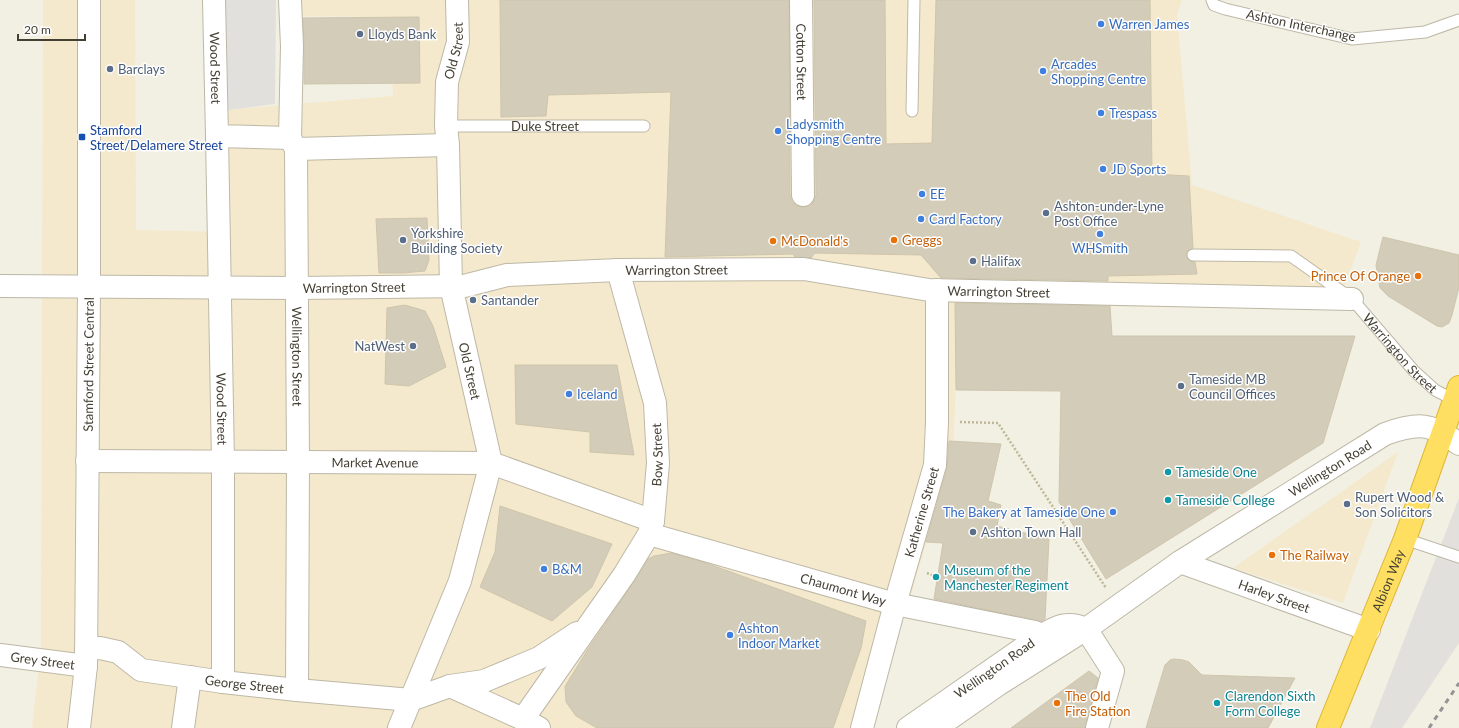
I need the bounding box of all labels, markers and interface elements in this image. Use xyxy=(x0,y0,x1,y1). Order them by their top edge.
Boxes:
street label: Ashton Interchange xyxy=(1245,6,1357,44)
scale bar xyxy=(18,16,85,42)
place label: Warren James xyxy=(1109,16,1190,32)
marker: Warren James xyxy=(1096,19,1106,29)
text: 20 m xyxy=(24,22,51,37)
street label: Old Street xyxy=(440,22,466,81)
street label: Cotton Street xyxy=(793,23,810,101)
place label: Lloyds Bank xyxy=(368,26,437,42)
marker: Lloyds Bank xyxy=(355,29,365,39)
street label: Wood Street xyxy=(207,32,224,105)
place label: Arcades Shopping Centre xyxy=(1051,56,1146,87)
place label: Barclays xyxy=(118,61,165,77)
marker: Barclays xyxy=(105,64,115,74)
marker: Arcades Shopping Centre xyxy=(1038,66,1048,76)
place label: Trespass xyxy=(1109,105,1158,121)
marker: Trespass xyxy=(1096,108,1106,118)
place label: Ladysmith Shopping Centre xyxy=(786,116,881,147)
street label: Duke Street xyxy=(511,118,579,134)
place label: Stamford Street/Delamere Street xyxy=(90,122,223,153)
marker: Ladysmith Shopping Centre xyxy=(773,126,783,136)
marker: Stamford Street/Delamere Street xyxy=(77,132,87,142)
place label: JD Sports xyxy=(1111,161,1167,177)
marker: JD Sports xyxy=(1098,164,1108,174)
place label: EE xyxy=(930,186,945,202)
marker: EE xyxy=(917,189,927,199)
place label: Ashton-under-Lyne Post Office xyxy=(1054,198,1164,229)
marker: Ashton-under-Lyne Post Office xyxy=(1041,208,1051,218)
place label: Card Factory xyxy=(929,211,1002,227)
marker: Card Factory xyxy=(916,214,926,224)
place label: Yorkshire Building Society xyxy=(411,225,503,256)
marker: WHSmith xyxy=(1095,229,1105,239)
place label: Greggs xyxy=(902,232,942,248)
place label: McDonald's xyxy=(781,233,849,249)
marker: Yorkshire Building Society xyxy=(398,235,408,245)
marker: Greggs xyxy=(889,235,899,245)
marker: McDonald's xyxy=(768,236,778,246)
place label: WHSmith xyxy=(1072,240,1128,256)
place label: Halifax xyxy=(981,253,1021,269)
marker: Halifax xyxy=(968,256,978,266)
street label: Warrington Street xyxy=(625,261,728,278)
place label: Prince Of Orange xyxy=(1311,268,1410,284)
marker: Prince Of Orange xyxy=(1413,271,1423,281)
street label: Warrington Street xyxy=(303,279,406,296)
street label: Warrington Street xyxy=(947,282,1051,301)
place label: Santander xyxy=(481,292,539,308)
marker: Santander xyxy=(468,295,478,305)
street label: Stamford Street Central xyxy=(80,297,97,432)
street label: Wellington Street xyxy=(289,306,306,407)
street label: Warrington Street xyxy=(1360,310,1441,396)
place label: NatWest xyxy=(355,338,405,354)
marker: NatWest xyxy=(408,341,418,351)
street label: Old Street xyxy=(456,341,484,401)
place label: Tameside MB Council Offices xyxy=(1189,371,1276,402)
street label: Wood Street xyxy=(213,373,231,446)
marker: Tameside MB Council Offices xyxy=(1176,381,1186,391)
place label: Iceland xyxy=(577,386,617,402)
marker: Iceland xyxy=(564,389,574,399)
street label: Bow Street xyxy=(648,422,666,487)
street label: Wellington Road xyxy=(1286,437,1374,500)
street label: Market Avenue xyxy=(332,454,419,471)
place label: Tameside One xyxy=(1176,464,1257,480)
street label: Katherine Street xyxy=(901,465,942,559)
marker: Tameside One xyxy=(1163,467,1173,477)
place label: Rupert Wood & Son Solicitors xyxy=(1355,489,1445,520)
place label: Tameside College xyxy=(1176,492,1275,508)
marker: Tameside College xyxy=(1163,495,1173,505)
marker: Rupert Wood & Son Solicitors xyxy=(1342,499,1352,509)
place label: The Bakery at Tameside One xyxy=(943,504,1105,520)
marker: The Bakery at Tameside One xyxy=(1108,507,1118,517)
place label: Ashton Town Hall xyxy=(981,524,1081,540)
marker: Ashton Town Hall xyxy=(968,527,978,537)
place label: The Railway xyxy=(1280,547,1349,563)
street label: Albion Way xyxy=(1368,547,1408,614)
marker: The Railway xyxy=(1267,550,1277,560)
place label: B&M xyxy=(552,561,582,577)
place label: Museum of the Manchester Regiment xyxy=(944,562,1069,593)
marker: B&M xyxy=(539,564,549,574)
street label: Chaumont Way xyxy=(799,569,888,609)
marker: Museum of the Manchester Regiment xyxy=(931,572,941,582)
street label: Harley Street xyxy=(1236,576,1312,616)
place label: Ashton Indoor Market xyxy=(738,620,820,651)
marker: Ashton Indoor Market xyxy=(725,630,735,640)
street label: Wellington Road xyxy=(951,635,1038,702)
street label: Grey Street xyxy=(10,648,76,673)
street label: George Street xyxy=(204,671,285,697)
place label: The Old Fire Station xyxy=(1065,688,1131,719)
place label: Clarendon Sixth Form College xyxy=(1225,688,1316,719)
marker: The Old Fire Station xyxy=(1052,698,1062,708)
marker: Clarendon Sixth Form College xyxy=(1212,698,1222,708)

